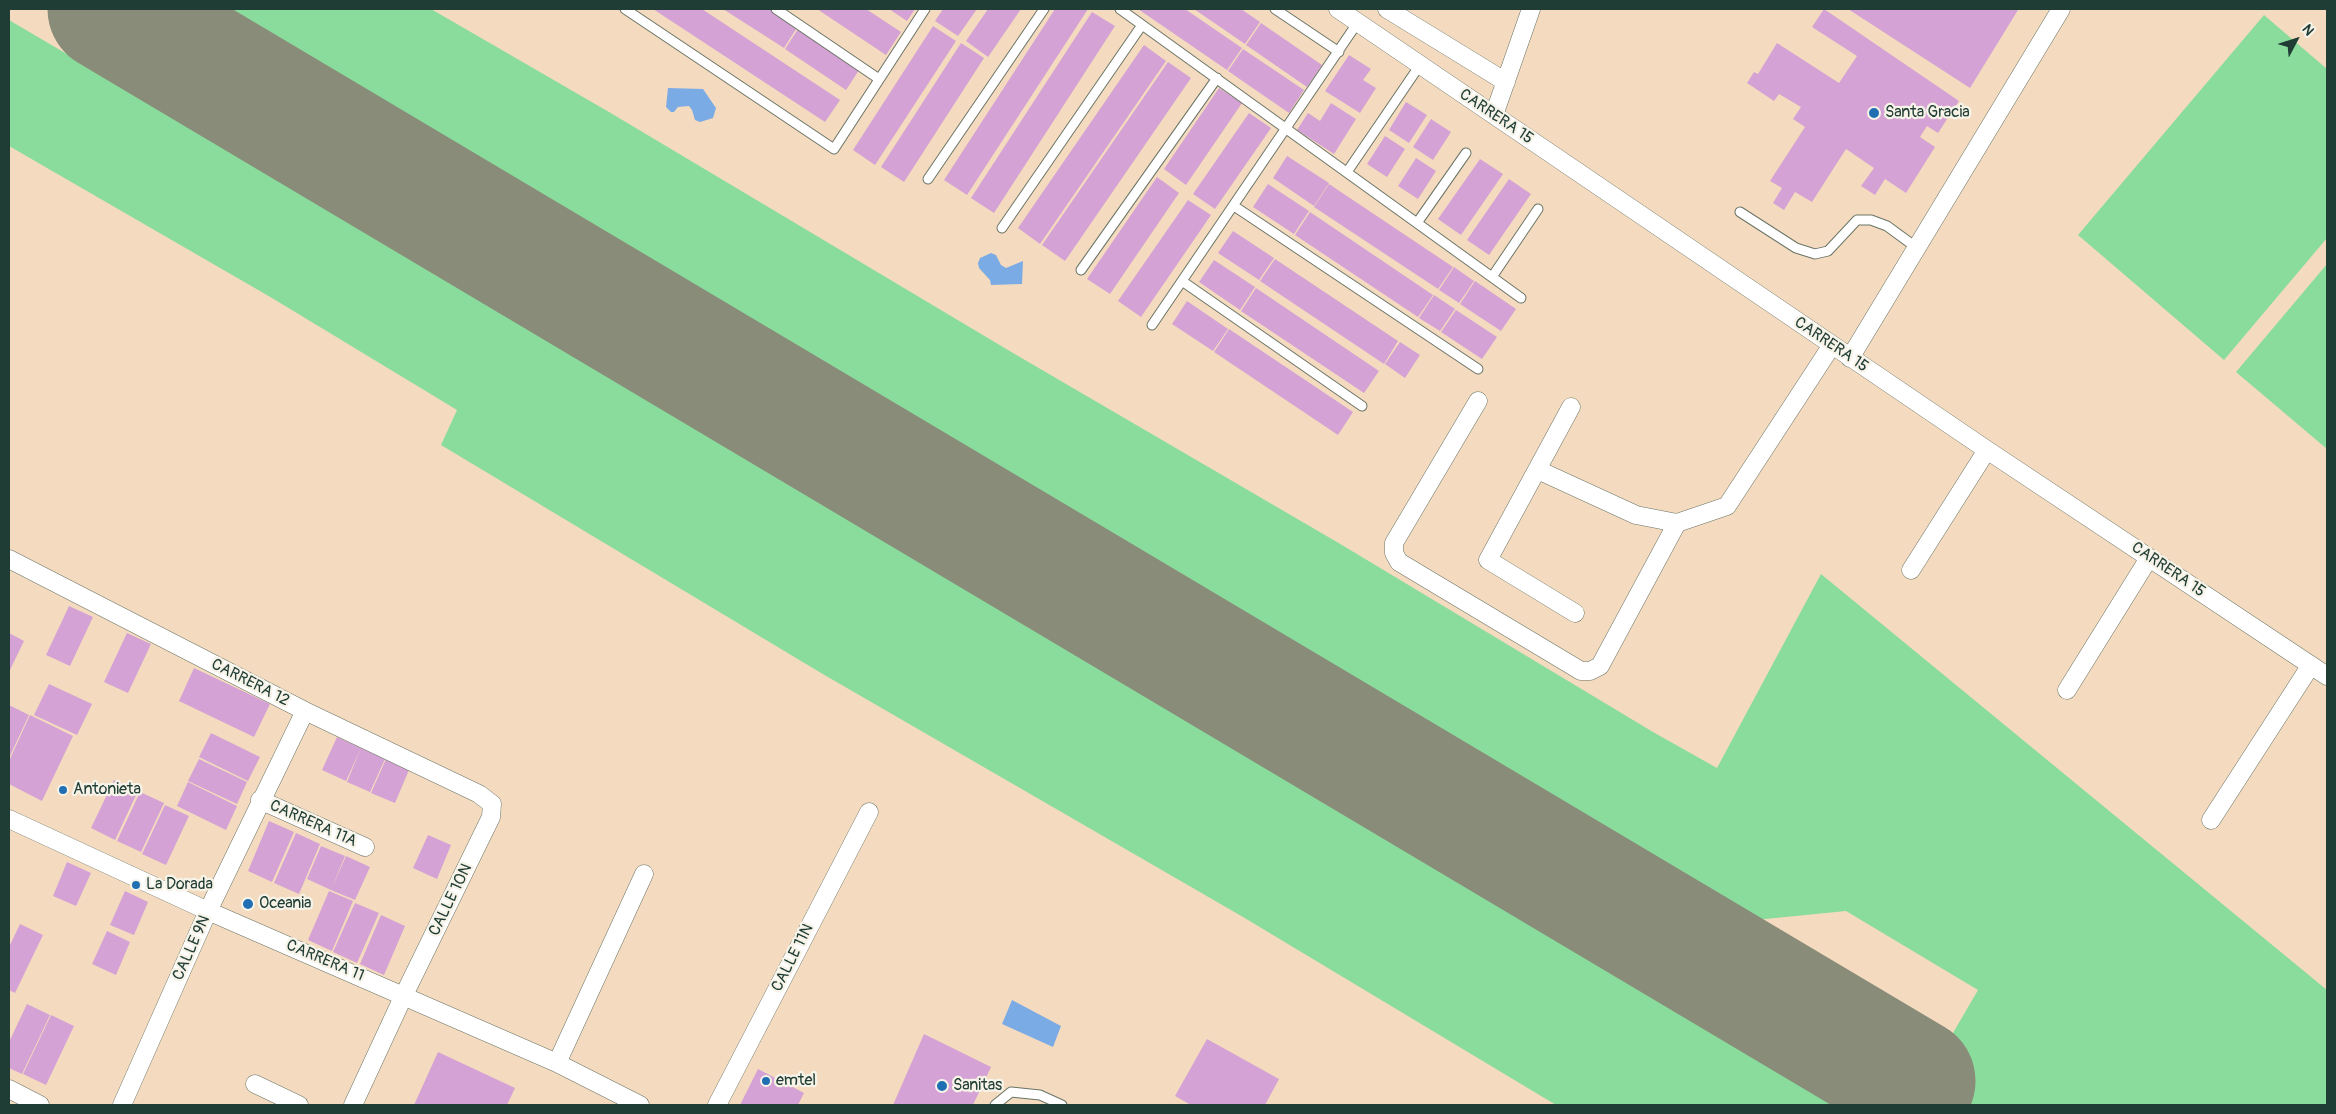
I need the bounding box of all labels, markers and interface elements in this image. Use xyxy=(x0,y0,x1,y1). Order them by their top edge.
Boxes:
north arrow xyxy=(2271,15,2321,65)
text: N xyxy=(2298,21,2317,39)
street label: CARRERA 15 xyxy=(1455,85,1537,149)
place label: Santa Gracia xyxy=(1885,103,1970,123)
marker: Santa Gracia xyxy=(1867,106,1881,120)
street label: CARRERA 15 xyxy=(1790,313,1872,377)
street label: CARRERA 15 xyxy=(2127,538,2209,602)
street label: CARRERA 12 xyxy=(208,655,292,711)
place label: Antonieta xyxy=(73,780,141,800)
marker: Antonieta xyxy=(57,784,69,796)
street label: CARRERA 11A xyxy=(267,796,359,852)
street label: CALLE 10N xyxy=(425,861,477,939)
place label: La Dorada xyxy=(146,875,213,895)
marker: La Dorada xyxy=(130,879,142,891)
place label: Oceania xyxy=(259,894,311,914)
marker: Oceania xyxy=(241,897,255,911)
street label: CALLE 9N xyxy=(169,913,215,983)
street label: CALLE 11N xyxy=(768,921,818,995)
street label: CARRERA 11 xyxy=(283,936,367,986)
place label: emtel xyxy=(776,1071,816,1091)
marker: emtel xyxy=(760,1075,772,1087)
place label: Sanitas xyxy=(953,1076,1002,1096)
marker: Sanitas xyxy=(935,1079,949,1093)

